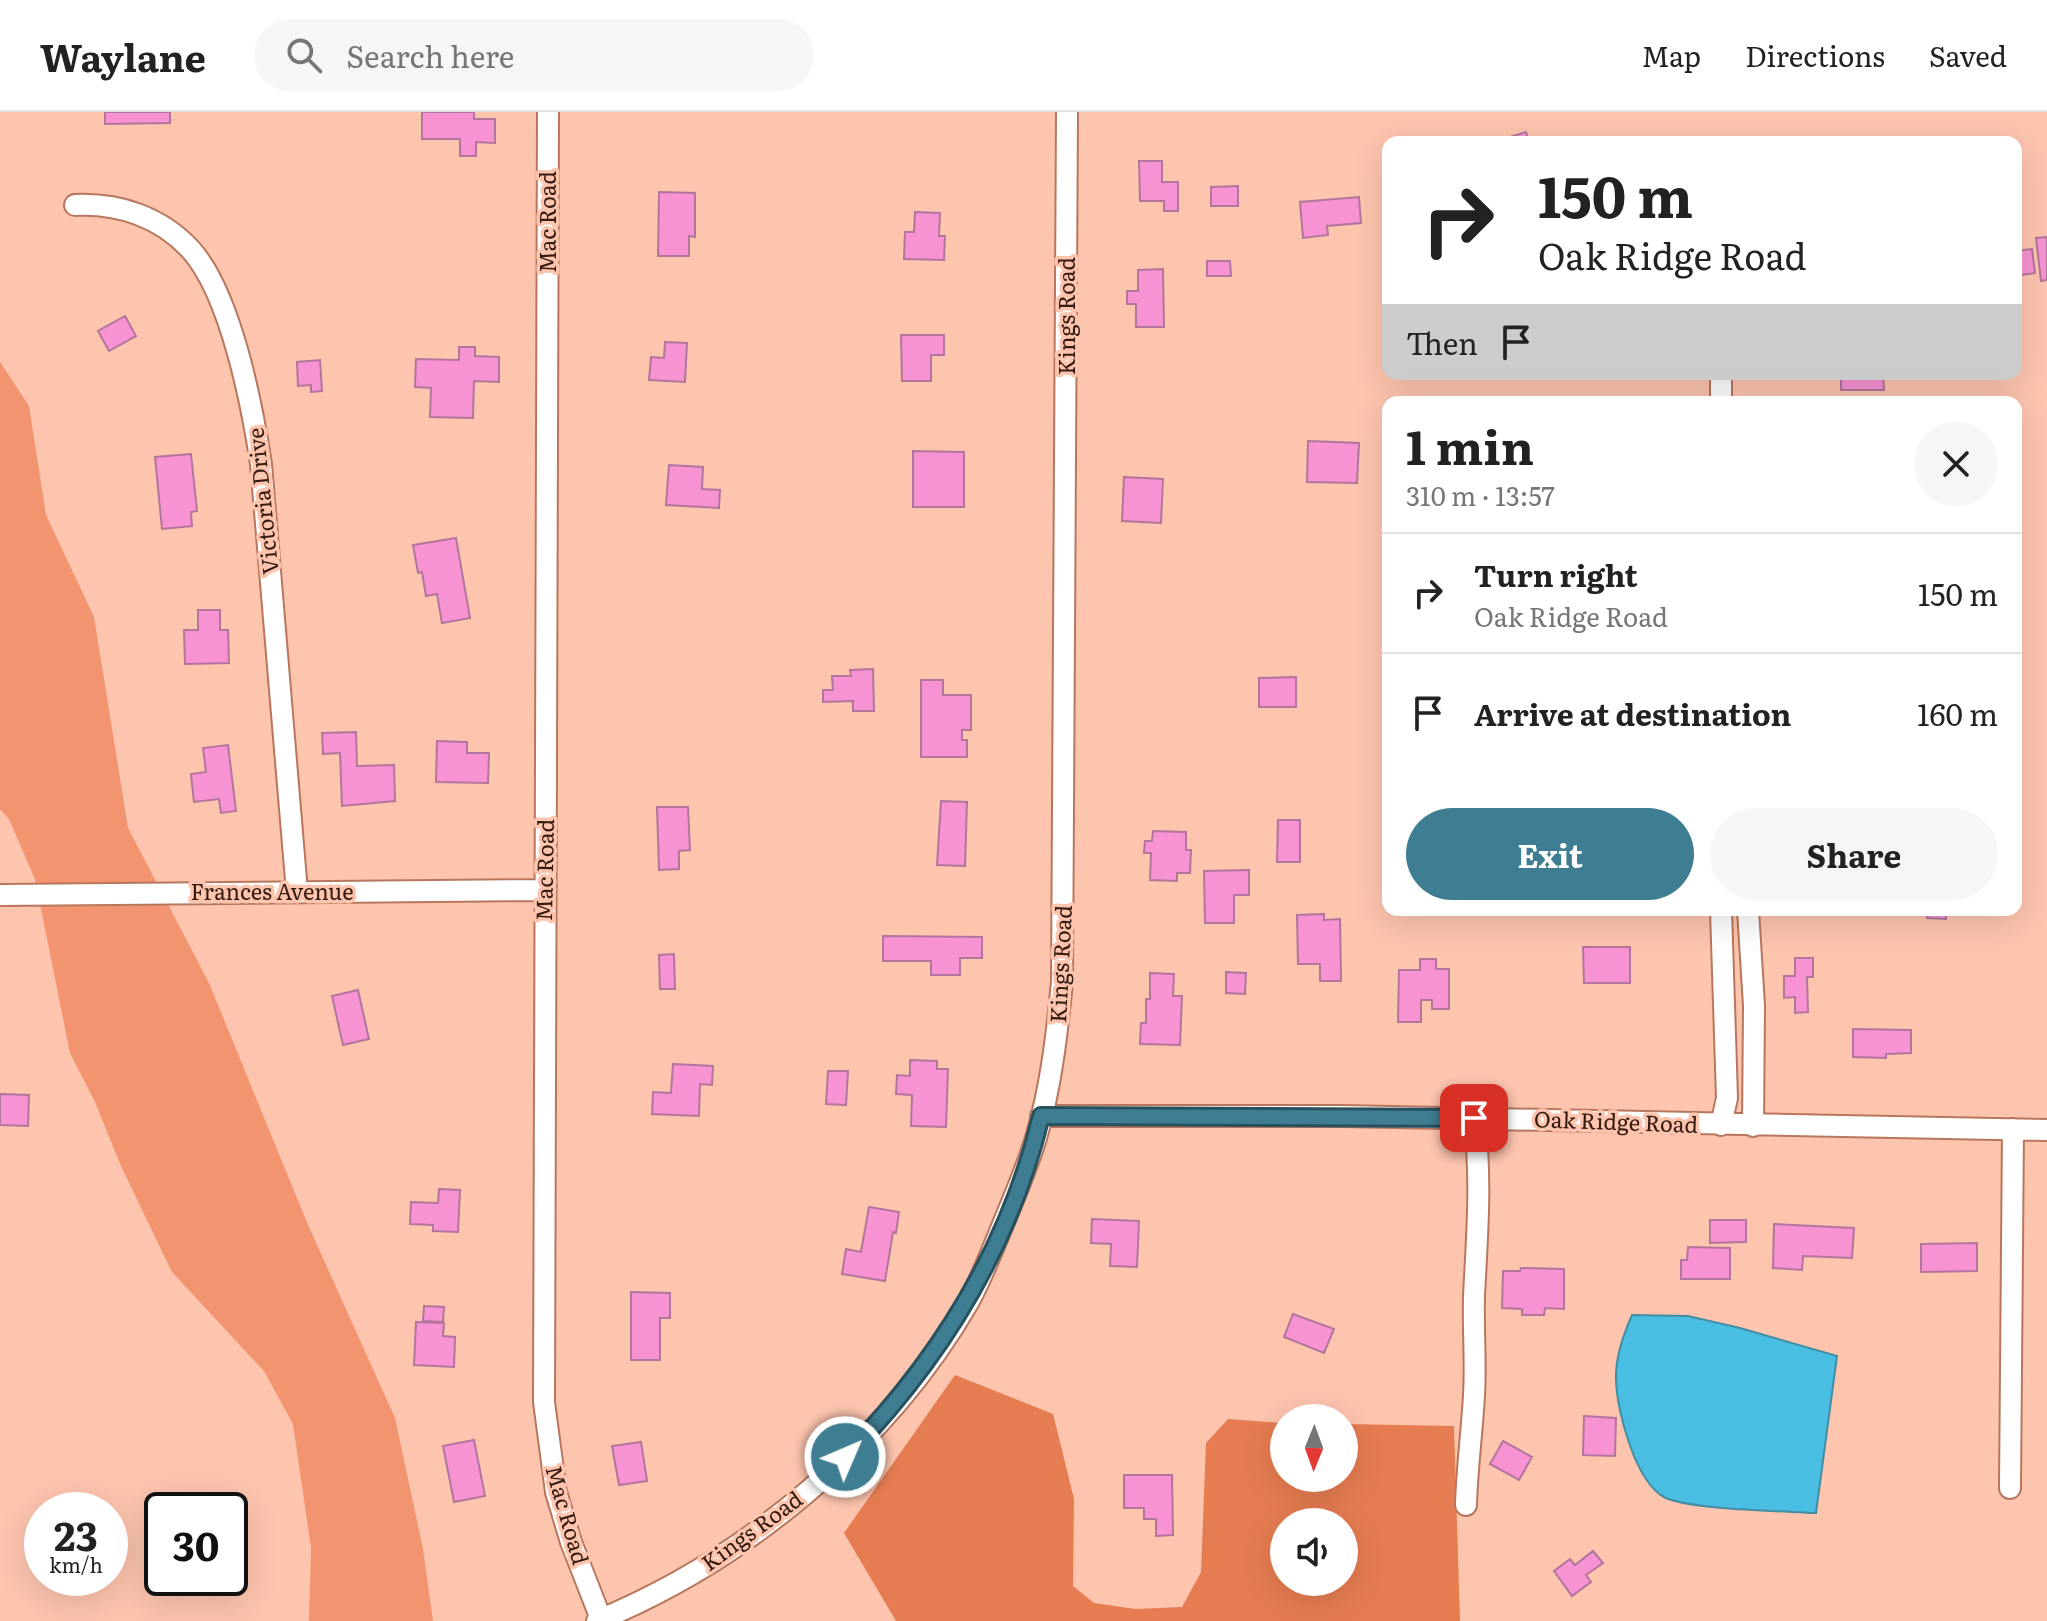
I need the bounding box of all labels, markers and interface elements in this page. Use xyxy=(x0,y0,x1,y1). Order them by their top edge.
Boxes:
search box xyxy=(254,19,814,91)
text: Waylane xyxy=(40,27,206,84)
icon: search xyxy=(282,33,326,77)
text: Search here xyxy=(346,33,514,77)
text: Map xyxy=(1642,34,1701,76)
text: Directions xyxy=(1745,34,1885,76)
text: Saved xyxy=(1929,34,2007,76)
text: 150 m xyxy=(1538,152,1693,235)
icon: right xyxy=(1406,168,1510,272)
street label: Mac Road xyxy=(530,171,563,273)
text: Oak Ridge Road xyxy=(1538,228,1807,281)
street label: Kings Road xyxy=(1049,257,1082,375)
text: Then xyxy=(1406,320,1478,364)
icon: arrive xyxy=(1494,320,1538,364)
text: 1 min xyxy=(1406,409,1534,480)
button: close xyxy=(1914,422,1998,506)
street label: Victoria Drive xyxy=(237,426,286,576)
text: 310 m · 13:57 xyxy=(1406,475,1555,514)
text: Turn right xyxy=(1474,552,1638,596)
icon: right xyxy=(1406,571,1450,615)
text: 150 m xyxy=(1918,571,1998,615)
text: Oak Ridge Road xyxy=(1474,596,1668,635)
icon: arrive xyxy=(1406,691,1450,735)
text: Arrive at destination xyxy=(1474,691,1791,735)
text: 160 m xyxy=(1917,691,1998,735)
button: Exit xyxy=(1406,808,1694,900)
button: Share xyxy=(1710,808,1998,900)
street label: Mac Road xyxy=(526,819,561,921)
street label: Frances Avenue xyxy=(190,874,354,907)
street label: Kings Road xyxy=(1040,904,1079,1024)
pin xyxy=(1440,1084,1508,1152)
icon: arrive xyxy=(1452,1096,1496,1140)
street label: Oak Ridge Road xyxy=(1533,1101,1699,1140)
north arrow xyxy=(1270,1404,1358,1492)
map controls xyxy=(1270,1404,1358,1596)
position arrow xyxy=(803,1415,887,1499)
street label: Mac Road xyxy=(539,1461,598,1568)
street label: Kings Road xyxy=(694,1482,809,1578)
speed limit sign: 30 xyxy=(144,1492,248,1596)
text: 23 xyxy=(54,1504,98,1563)
button: sound xyxy=(1270,1508,1358,1596)
text: km/h xyxy=(49,1549,103,1579)

